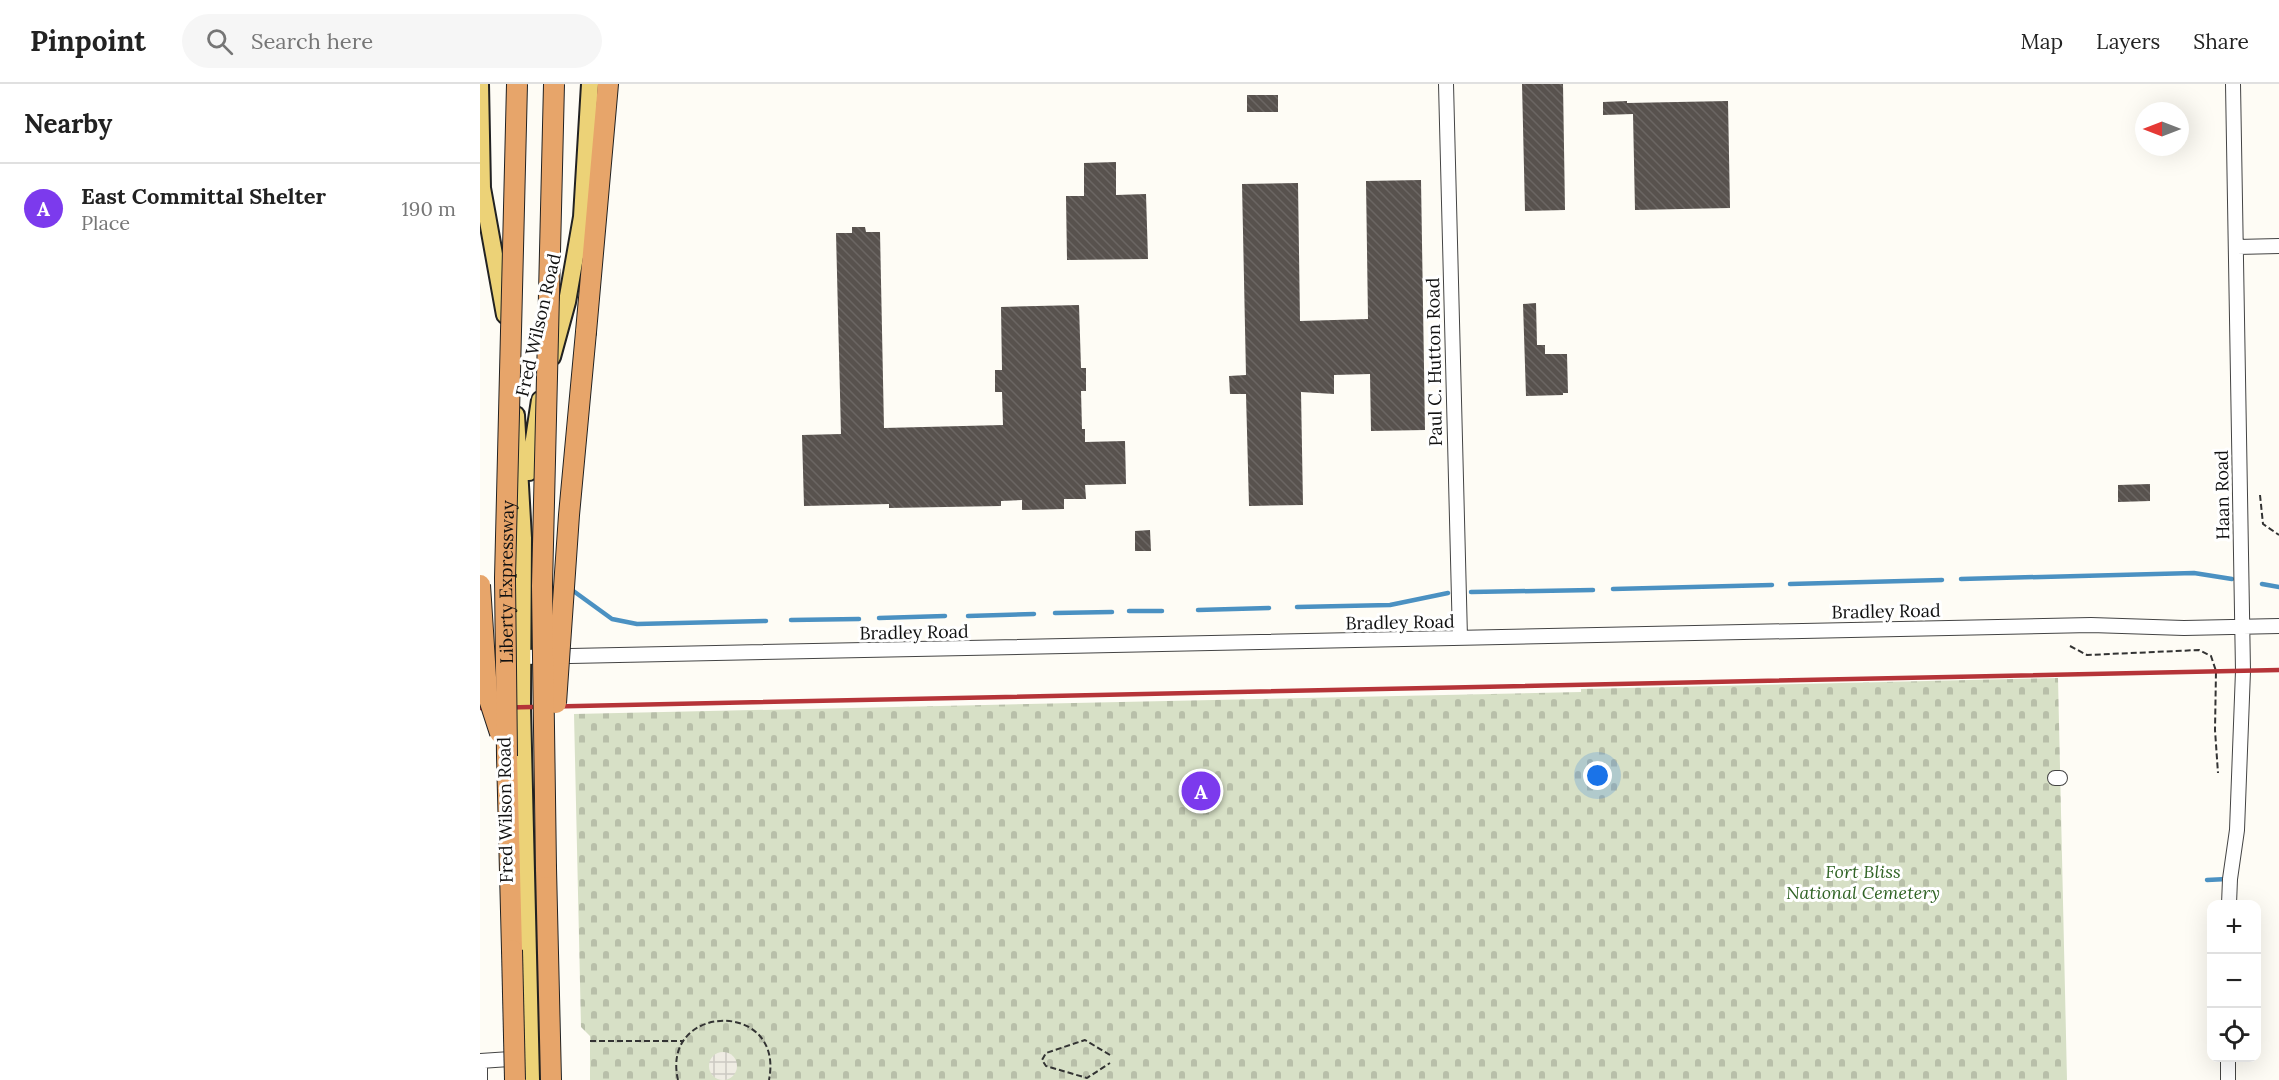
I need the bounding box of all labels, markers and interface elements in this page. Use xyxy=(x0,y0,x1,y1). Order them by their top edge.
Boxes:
search box xyxy=(182,14,602,68)
text: Pinpoint xyxy=(30,23,146,59)
icon: search xyxy=(203,25,236,58)
text: Search here xyxy=(251,27,373,55)
text: Map xyxy=(2020,28,2063,55)
text: Layers xyxy=(2096,28,2160,55)
text: Share xyxy=(2193,28,2249,55)
north arrow xyxy=(2135,102,2189,156)
text: Nearby xyxy=(24,107,112,140)
text: East Committal Shelter xyxy=(81,182,326,210)
text: A xyxy=(37,196,50,221)
text: 190 m xyxy=(402,196,456,221)
text: Place xyxy=(81,210,130,235)
street label: Fred Wilson Road xyxy=(510,251,566,399)
street label: Paul C. Hutton Road xyxy=(1421,277,1447,446)
street label: Haan Road xyxy=(2210,450,2234,540)
street label: Liberty Expressway xyxy=(493,500,518,664)
street label: Bradley Road xyxy=(1831,599,1941,623)
street label: Bradley Road xyxy=(1345,610,1455,634)
street label: Bradley Road xyxy=(859,620,969,644)
street label: Fred Wilson Road xyxy=(492,736,518,883)
your location xyxy=(1583,761,1612,790)
pin: A xyxy=(1182,768,1220,814)
park label: Fort Bliss National Cemetery xyxy=(1786,860,1940,904)
map controls xyxy=(2207,900,2261,1062)
button: + xyxy=(2207,900,2261,954)
button: − xyxy=(2207,954,2261,1008)
button: locate xyxy=(2207,1008,2261,1062)

